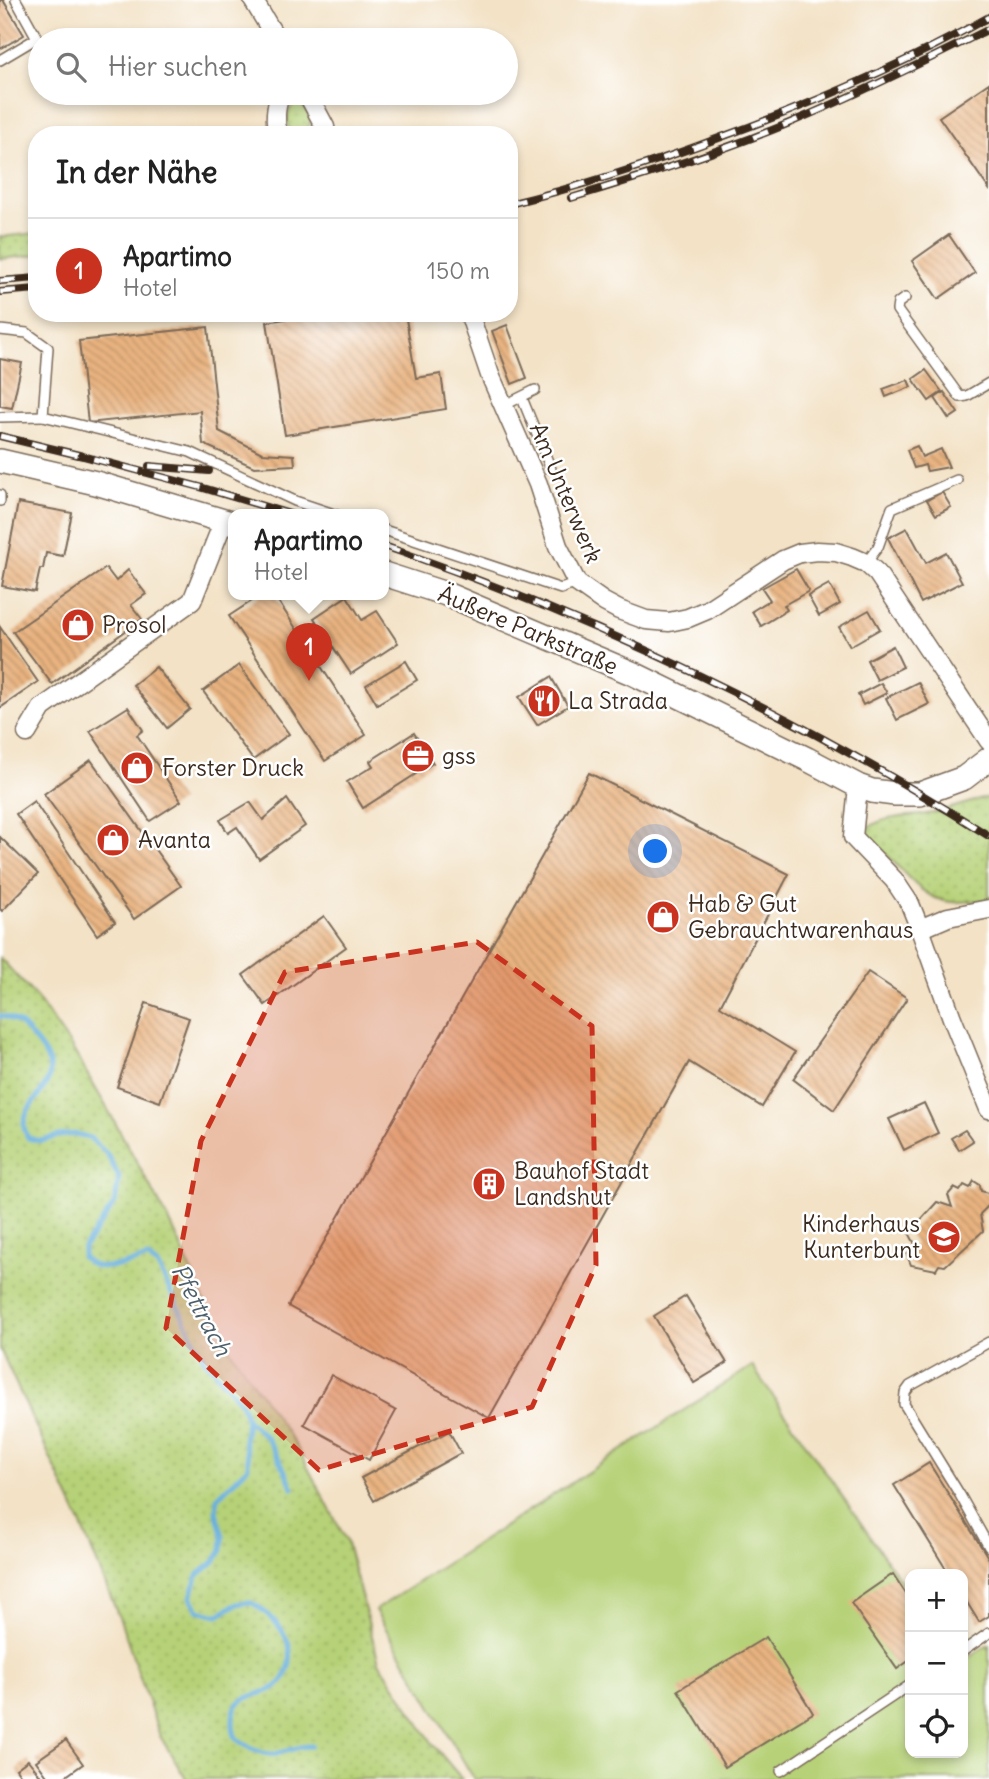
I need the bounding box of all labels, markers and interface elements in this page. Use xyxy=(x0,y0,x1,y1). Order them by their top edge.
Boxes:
search box xyxy=(28,28,518,105)
icon: search xyxy=(52,48,90,86)
text: Hier suchen xyxy=(108,50,248,83)
text: In der Nähe xyxy=(56,153,218,191)
text: Apartimo xyxy=(123,240,232,273)
text: 1 xyxy=(74,256,84,285)
text: 150 m xyxy=(427,256,490,285)
text: Hotel xyxy=(123,273,177,302)
street label: Am Unterwerk xyxy=(524,418,609,567)
popup xyxy=(228,509,389,600)
text: Apartimo xyxy=(254,524,363,557)
text: Hotel xyxy=(254,557,308,586)
street label: Äußere Parkstraße xyxy=(434,579,623,681)
shop icon: Prosol xyxy=(59,606,97,644)
place label: Prosol xyxy=(102,610,166,639)
pin: 1 xyxy=(286,623,332,681)
restaurant icon: La Strada xyxy=(525,682,563,720)
place label: La Strada xyxy=(568,686,668,715)
office icon: gss xyxy=(399,737,437,775)
place label: gss xyxy=(442,741,476,770)
shop icon: Forster Druck xyxy=(118,749,156,787)
place label: Forster Druck xyxy=(162,753,304,782)
shop icon: Avanta xyxy=(94,821,132,859)
place label: Avanta xyxy=(138,825,211,854)
your location xyxy=(638,834,672,868)
place label: Hab & Gut Gebrauchtwarenhaus xyxy=(688,889,914,944)
shop icon: Hab & Gut Gebrauchtwarenhaus xyxy=(644,898,682,936)
place label: Bauhof Stadt Landshut xyxy=(514,1156,649,1211)
building icon: Bauhof Stadt Landshut xyxy=(470,1165,508,1203)
place label: Kinderhaus Kunterbunt xyxy=(802,1209,920,1264)
school or university icon: Kinderhaus Kunterbunt xyxy=(925,1218,963,1256)
water label: Pfettrach xyxy=(165,1258,239,1362)
map controls xyxy=(905,1569,968,1758)
button: + xyxy=(905,1569,968,1632)
button: − xyxy=(905,1632,968,1695)
button: locate xyxy=(905,1695,968,1758)

